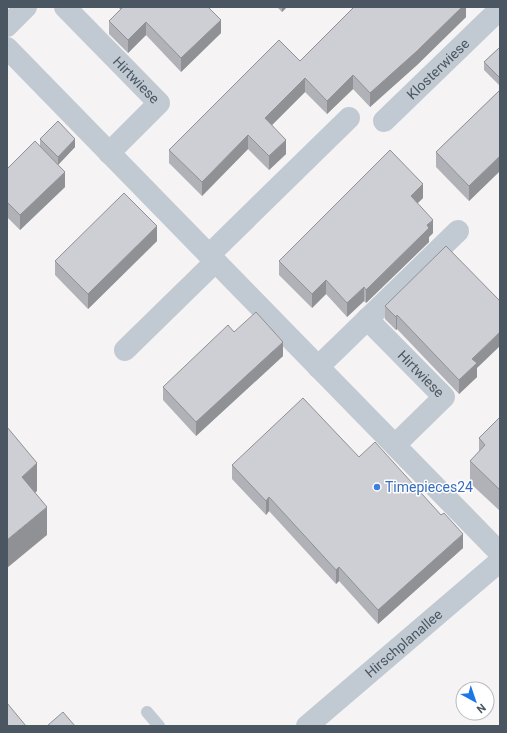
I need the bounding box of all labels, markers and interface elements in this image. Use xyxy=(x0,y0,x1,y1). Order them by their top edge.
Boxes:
street label: Klosterwiese xyxy=(403,35,472,103)
street label: Hirtwiese xyxy=(110,53,163,107)
street label: Hirtwiese xyxy=(395,347,448,400)
place label: Timepieces24 xyxy=(385,479,473,495)
marker: Timepieces24 xyxy=(372,482,382,492)
street label: Hirschplanallee xyxy=(362,606,445,681)
north arrow xyxy=(455,681,495,721)
text: N xyxy=(474,701,488,716)

